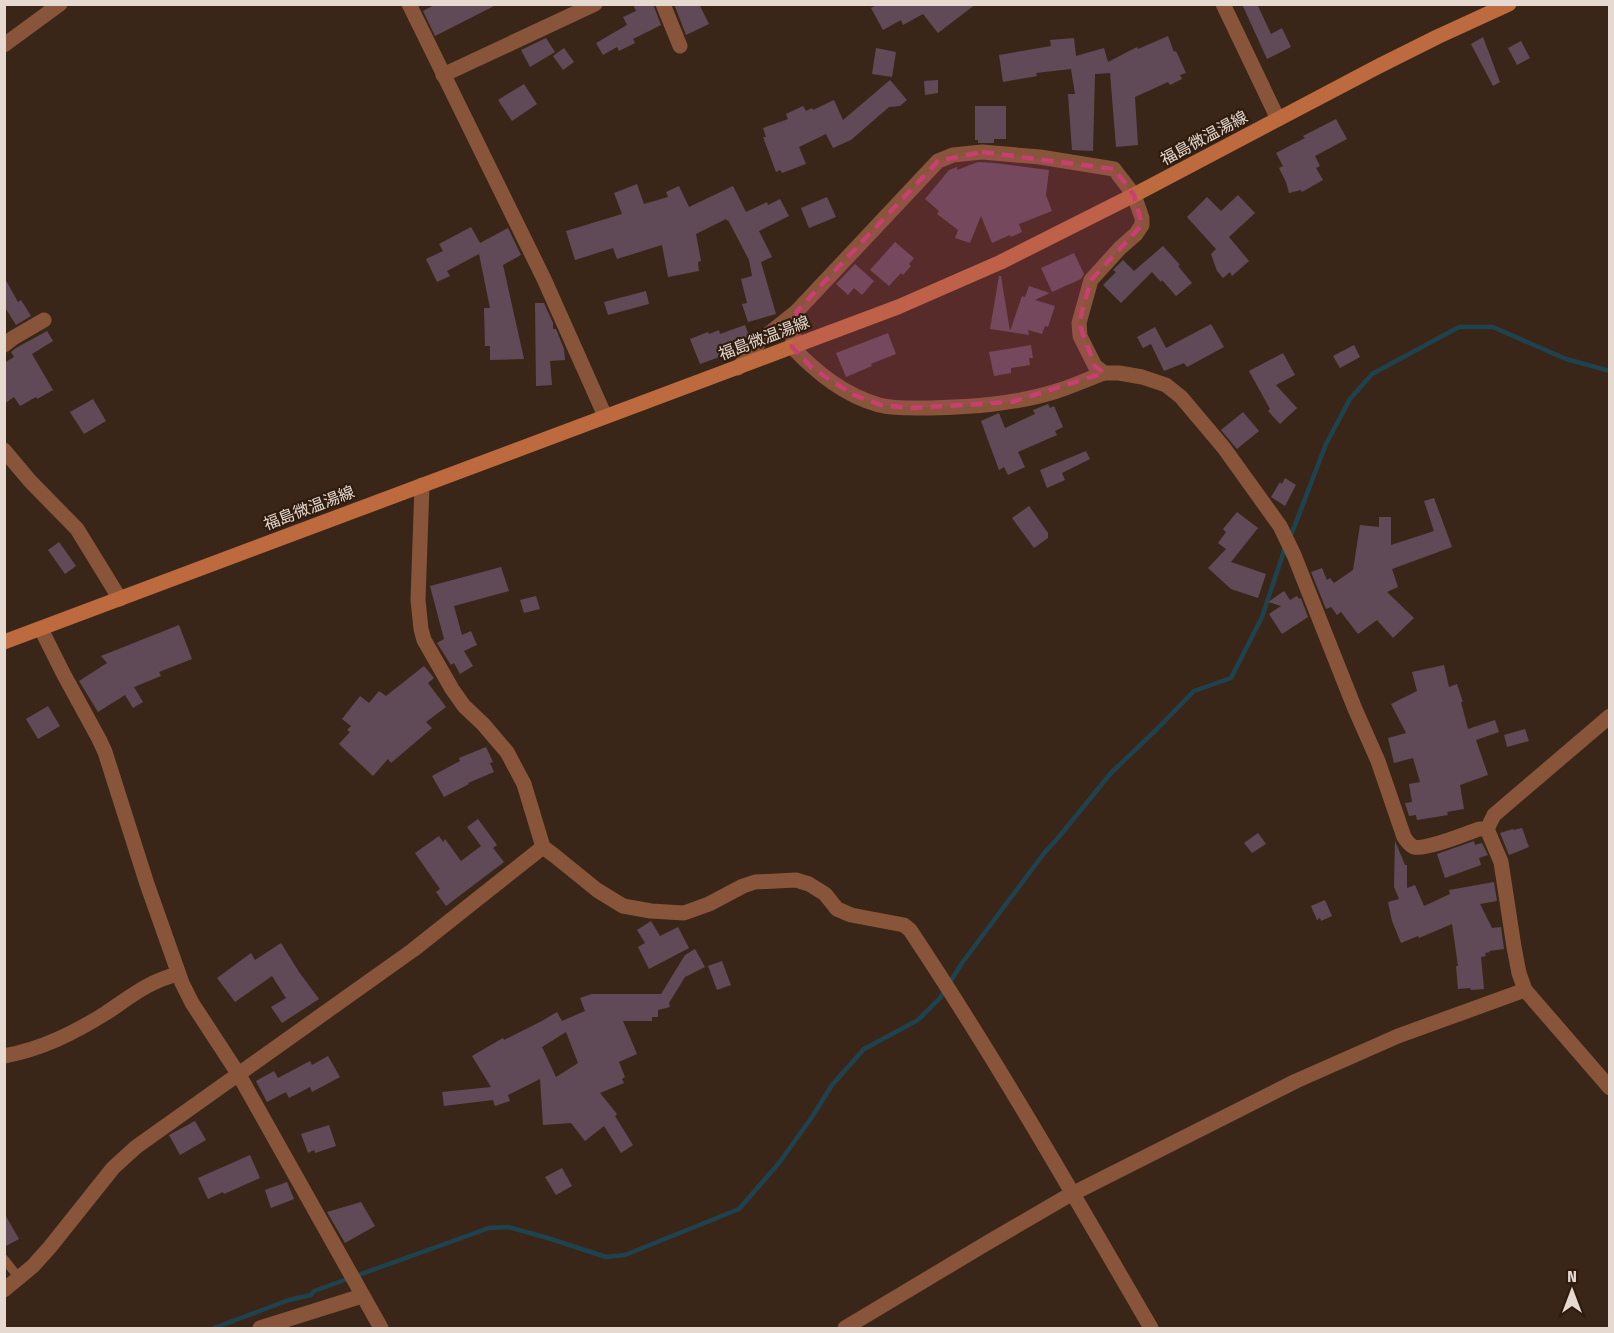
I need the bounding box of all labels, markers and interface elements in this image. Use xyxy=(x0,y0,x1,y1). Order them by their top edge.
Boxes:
street label: 福島微温湯線 xyxy=(1157,107,1251,169)
street label: 福島微温湯線 xyxy=(716,312,812,364)
street label: 福島微温湯線 xyxy=(261,482,357,534)
north arrow xyxy=(1542,1261,1602,1321)
text: N xyxy=(1567,1267,1577,1286)

